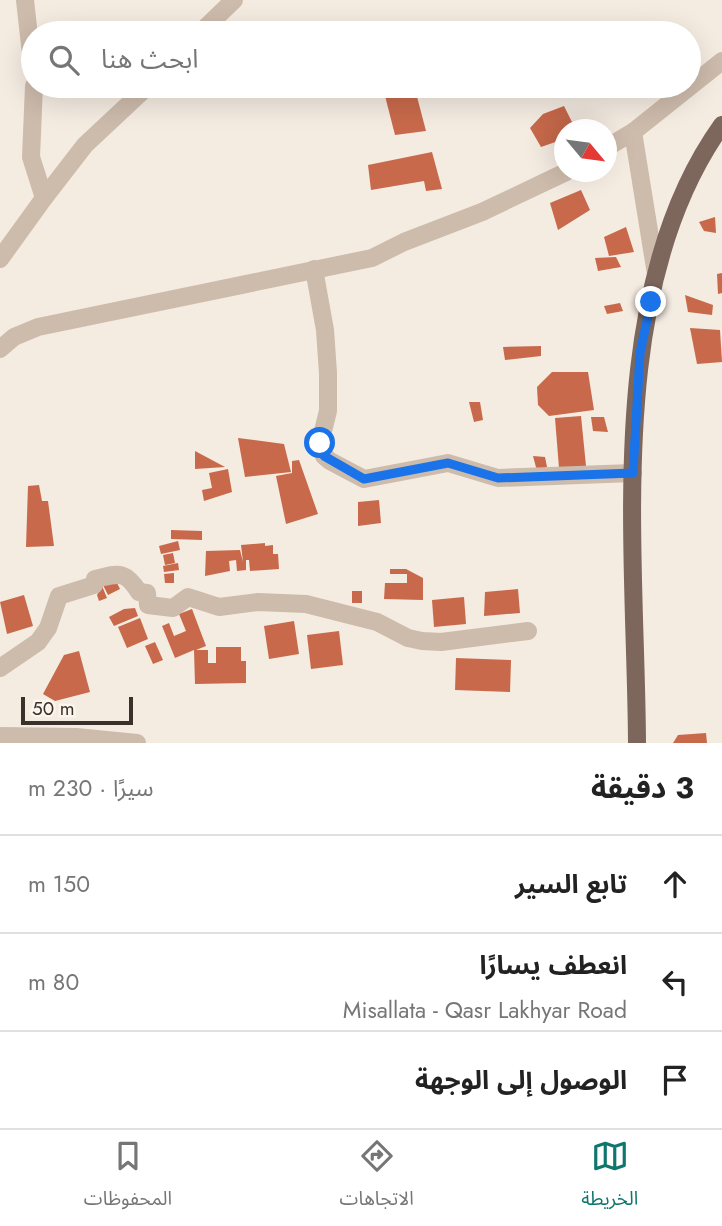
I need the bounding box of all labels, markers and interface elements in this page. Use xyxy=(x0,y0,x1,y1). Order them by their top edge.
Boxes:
search box xyxy=(21,21,701,98)
text: ابحث هنا xyxy=(101,40,198,78)
icon: search xyxy=(45,41,83,79)
north arrow xyxy=(554,119,617,182)
route end xyxy=(635,286,666,317)
route start xyxy=(304,427,335,458)
scale bar xyxy=(21,694,133,726)
text: 50 m xyxy=(32,695,75,722)
text: 3 دقيقة xyxy=(591,766,694,809)
text: سيرًا · 230 m xyxy=(28,771,154,805)
text: تابع السير xyxy=(515,865,627,903)
icon: ahead xyxy=(656,865,694,903)
text: 150 m xyxy=(28,867,90,901)
text: انعطف يسارًا xyxy=(480,946,627,984)
icon: left xyxy=(656,963,694,1001)
text: 80 m xyxy=(28,965,79,999)
text: Misallata - Qasr Lakhyar Road xyxy=(343,993,627,1027)
text: الوصول إلى الوجهة xyxy=(415,1061,627,1099)
icon: arrive xyxy=(656,1061,694,1099)
tab: المحفوظات xyxy=(84,1137,172,1219)
tab: الاتجاهات xyxy=(340,1137,414,1219)
tab: الخريطة xyxy=(581,1137,638,1219)

